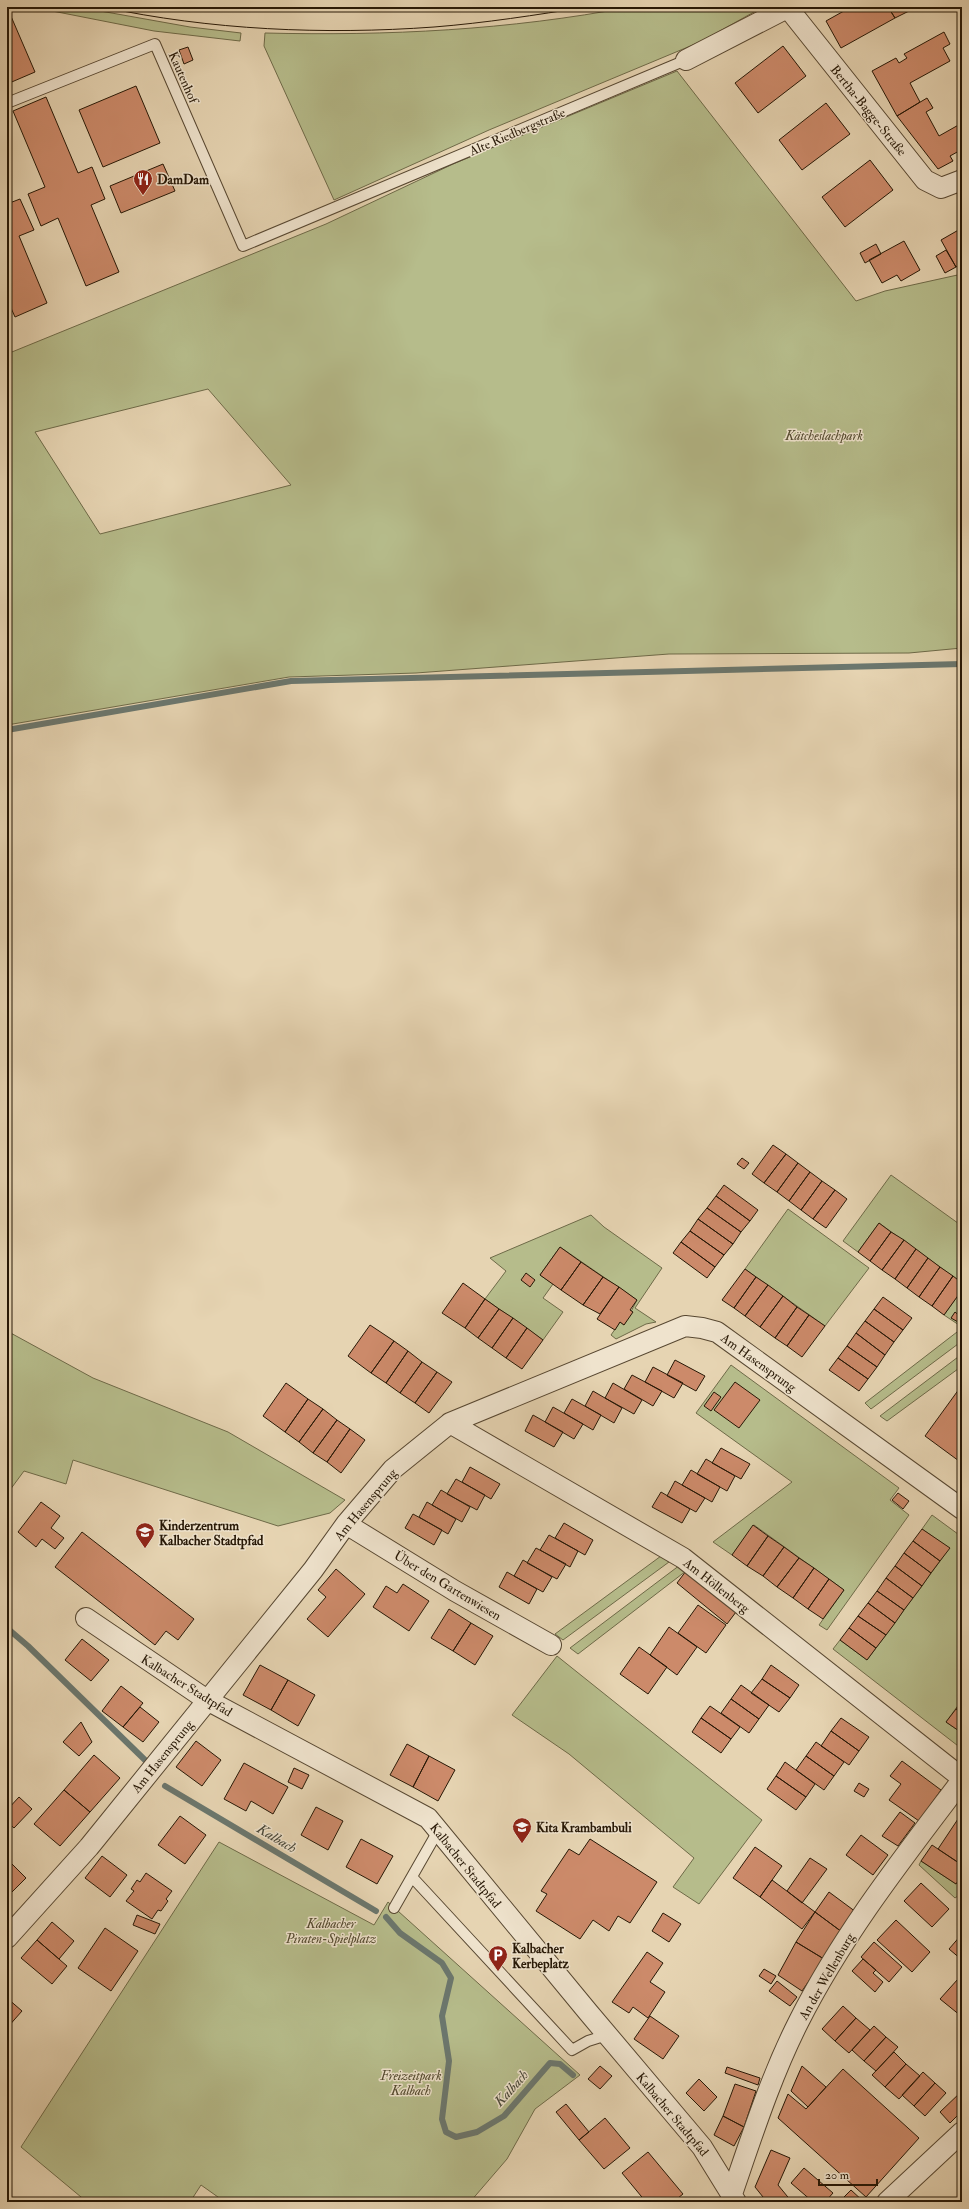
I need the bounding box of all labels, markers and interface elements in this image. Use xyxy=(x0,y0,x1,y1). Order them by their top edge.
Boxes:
street label: Kautenhof xyxy=(165,49,202,107)
street label: Bertha-Bagge-Straße xyxy=(827,62,910,160)
street label: Alte Riedbergstraße xyxy=(466,104,568,160)
restaurant icon: DamDam xyxy=(132,168,154,196)
place label: DamDam xyxy=(157,172,210,188)
park label: Kätcheslachpark xyxy=(784,428,863,444)
street label: Am Hasensprung xyxy=(716,1329,800,1397)
street label: Am Hasensprung xyxy=(330,1465,402,1545)
place label: Kinderzentrum Kalbacher Stadtpfad xyxy=(159,1518,264,1550)
school or university icon: Kinderzentrum Kalbacher Stadtpfad xyxy=(134,1521,156,1549)
street label: Über den Gartenwiesen xyxy=(391,1548,504,1624)
street label: Am Höllenberg xyxy=(679,1554,753,1617)
street label: Kalbacher Stadtpfad xyxy=(137,1651,235,1721)
street label: Am Hasensprung xyxy=(128,1716,198,1798)
school or university icon: Kita Krambambuli xyxy=(511,1816,533,1844)
water label: Kalbach xyxy=(253,1820,299,1857)
street label: Kalbacher Stadtpfad xyxy=(425,1820,505,1912)
place label: Kita Krambambuli xyxy=(536,1820,632,1836)
park label: Kalbacher Piraten-Spielplatz xyxy=(285,1916,376,1947)
street label: An der Wellenburg xyxy=(795,1930,858,2024)
place label: Kalbacher Kerbeplatz xyxy=(512,1941,569,1973)
parking icon: Kalbacher Kerbeplatz xyxy=(487,1944,509,1972)
water label: Kalbach xyxy=(490,2067,532,2111)
park label: Freizeitpark Kalbach xyxy=(379,2068,442,2099)
street label: Kalbacher Stadtpfad xyxy=(632,2070,712,2161)
scale bar xyxy=(819,2161,877,2187)
text: 20 m xyxy=(825,2168,850,2183)

